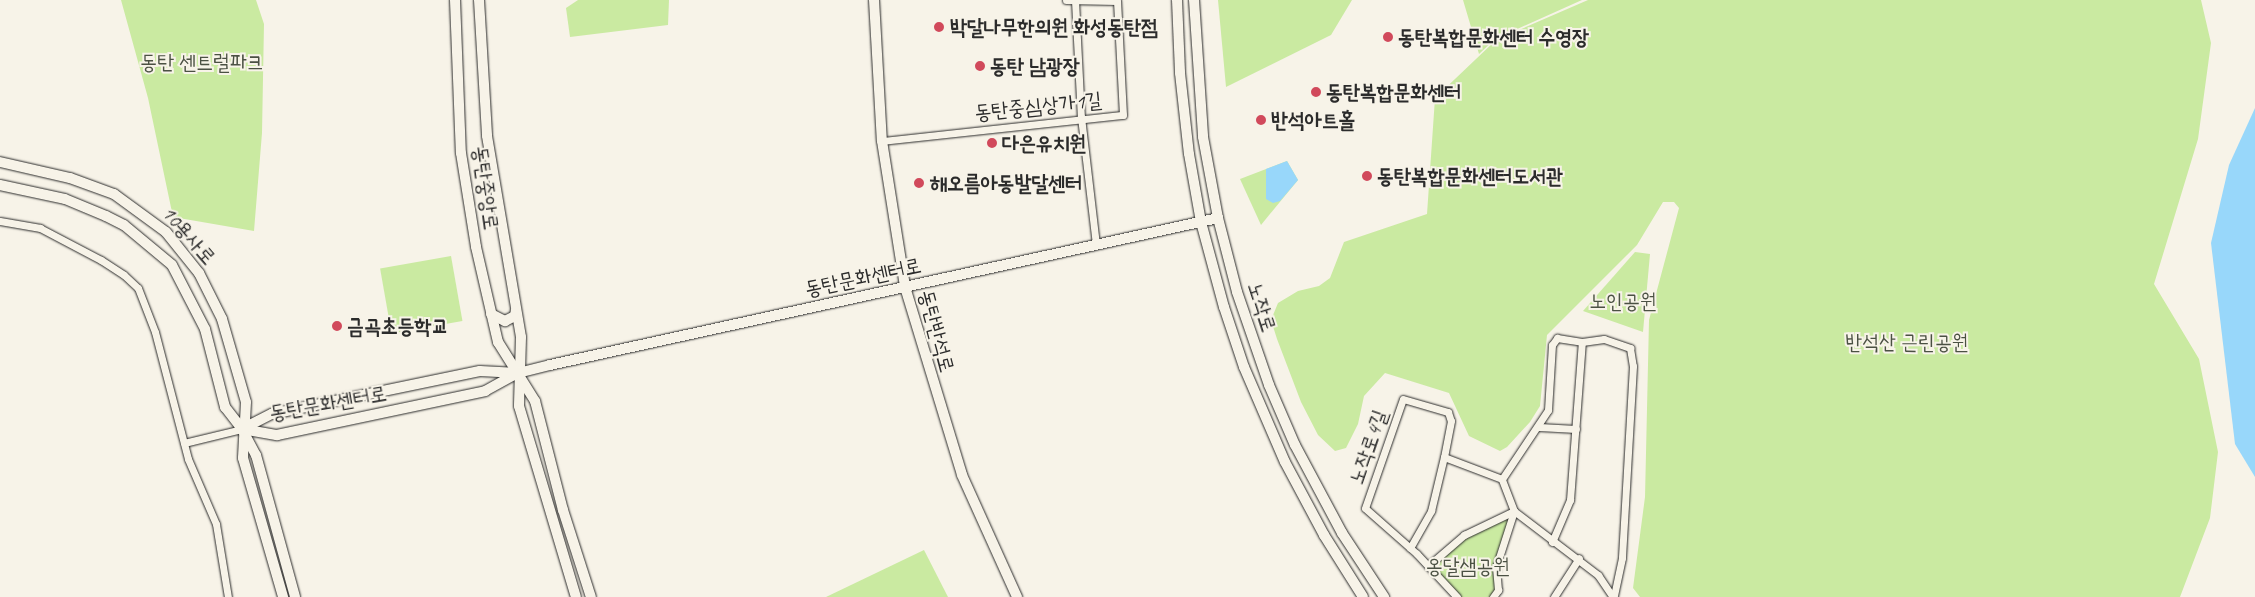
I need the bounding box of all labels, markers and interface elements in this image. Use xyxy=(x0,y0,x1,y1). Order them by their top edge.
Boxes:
place label: 박달나무한의원 화성동탄점 xyxy=(950,14,1158,40)
marker: 박달나무한의원 화성동탄점 xyxy=(932,20,946,34)
place label: 동탄복합문화센터 수영장 xyxy=(1398,24,1589,50)
marker: 동탄복합문화센터 수영장 xyxy=(1382,31,1394,43)
park label: 동탄 센트럴파크 xyxy=(140,49,264,75)
place label: 동탄 남광장 xyxy=(990,53,1080,79)
marker: 동탄 남광장 xyxy=(974,60,986,72)
place label: 동탄복합문화센터 xyxy=(1326,79,1461,105)
marker: 동탄복합문화센터 xyxy=(1310,86,1322,98)
street label: 동탄중심상가1길 xyxy=(973,87,1103,125)
place label: 반석아트홀 xyxy=(1271,107,1355,133)
marker: 반석아트홀 xyxy=(1255,114,1267,126)
place label: 다은유치원 xyxy=(1002,130,1086,156)
marker: 다은유치원 xyxy=(986,137,998,149)
street label: 동탄중앙로 xyxy=(468,144,504,232)
place label: 동탄복합문화센터도서관 xyxy=(1377,163,1563,189)
place label: 해오름아동발달센터 xyxy=(930,170,1082,196)
marker: 동탄복합문화센터도서관 xyxy=(1361,170,1373,182)
marker: 해오름아동발달센터 xyxy=(912,176,926,190)
street label: 10용사로 xyxy=(157,200,221,270)
street label: 동탄문화센터로 xyxy=(803,252,923,302)
street label: 노작로 xyxy=(1242,279,1282,335)
street label: 동탄반석로 xyxy=(914,287,960,375)
park label: 노인공원 xyxy=(1589,288,1657,314)
place label: 금곡초등학교 xyxy=(347,313,448,339)
marker: 금곡초등학교 xyxy=(331,320,343,332)
park label: 반석산 근린공원 xyxy=(1845,329,1969,355)
street label: 동탄문화센터로 xyxy=(268,380,388,426)
street label: 노작로4길 xyxy=(1344,406,1392,488)
park label: 옹달샘공원 xyxy=(1426,553,1510,579)

